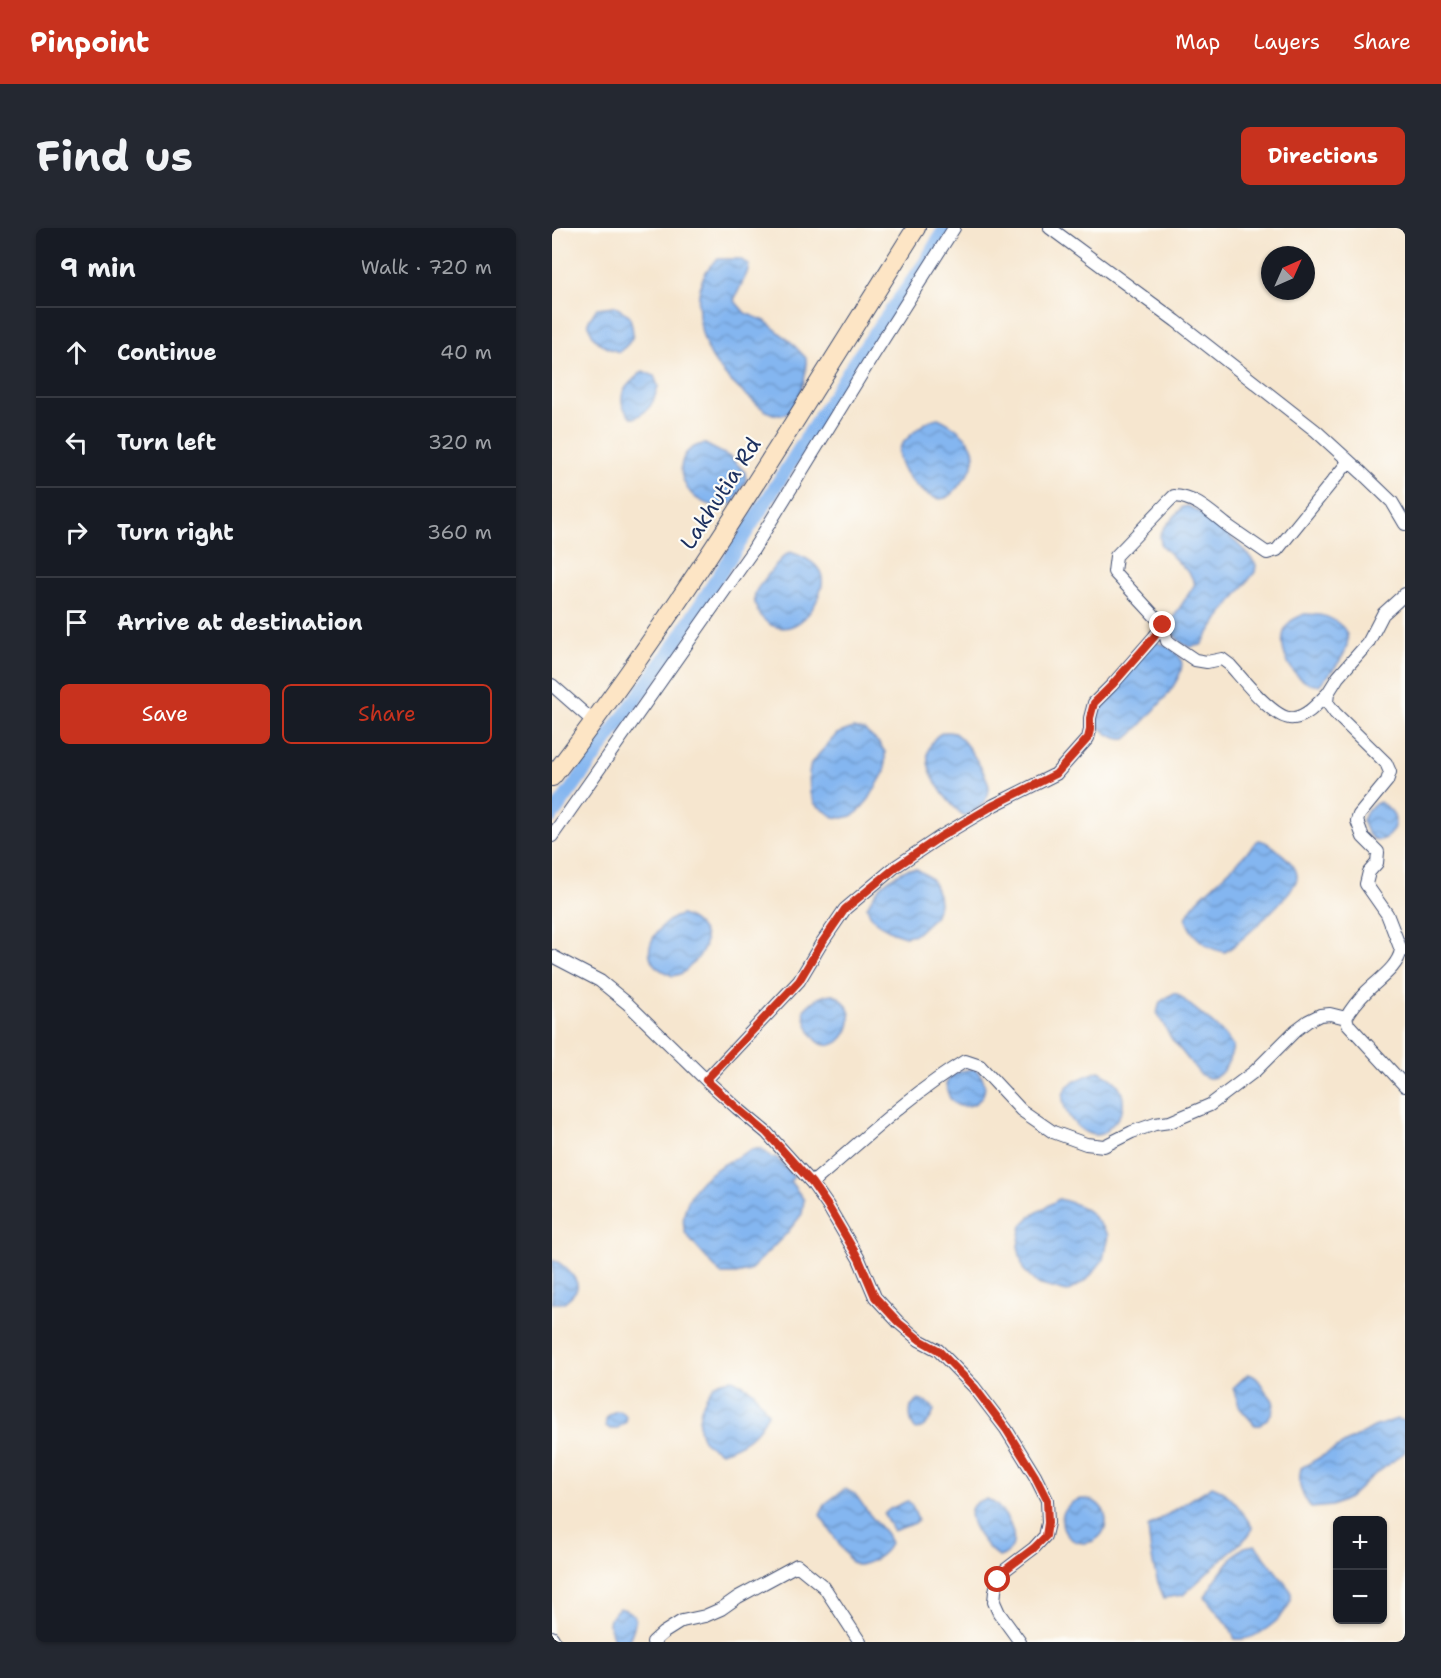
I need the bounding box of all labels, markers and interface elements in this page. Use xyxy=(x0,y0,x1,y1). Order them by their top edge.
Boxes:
text: Pinpoint xyxy=(30,23,149,61)
text: Map xyxy=(1175,28,1220,56)
text: Layers xyxy=(1253,28,1320,56)
text: Share xyxy=(1353,28,1411,56)
button: Directions xyxy=(1241,127,1405,185)
text: Find us xyxy=(36,128,193,184)
north arrow xyxy=(1261,246,1315,300)
text: 9 min xyxy=(60,250,136,285)
text: Walk · 720 m xyxy=(361,254,492,280)
icon: ahead xyxy=(60,336,93,369)
text: Continue xyxy=(117,338,217,367)
text: 40 m xyxy=(440,339,492,365)
icon: left xyxy=(60,426,93,459)
text: Turn left xyxy=(117,428,216,457)
text: 320 m xyxy=(428,429,492,455)
street label: Lakhutia Rd xyxy=(673,432,768,555)
icon: right xyxy=(60,516,93,549)
text: Turn right xyxy=(117,518,234,547)
text: 360 m xyxy=(427,519,492,545)
icon: arrive xyxy=(60,606,93,639)
text: Arrive at destination xyxy=(117,608,363,637)
route end xyxy=(1149,611,1175,637)
button: Save xyxy=(60,684,270,744)
button: Share xyxy=(282,684,492,744)
map controls xyxy=(1333,1516,1387,1624)
button: + xyxy=(1333,1516,1387,1570)
route start xyxy=(984,1566,1010,1592)
button: − xyxy=(1333,1570,1387,1624)

